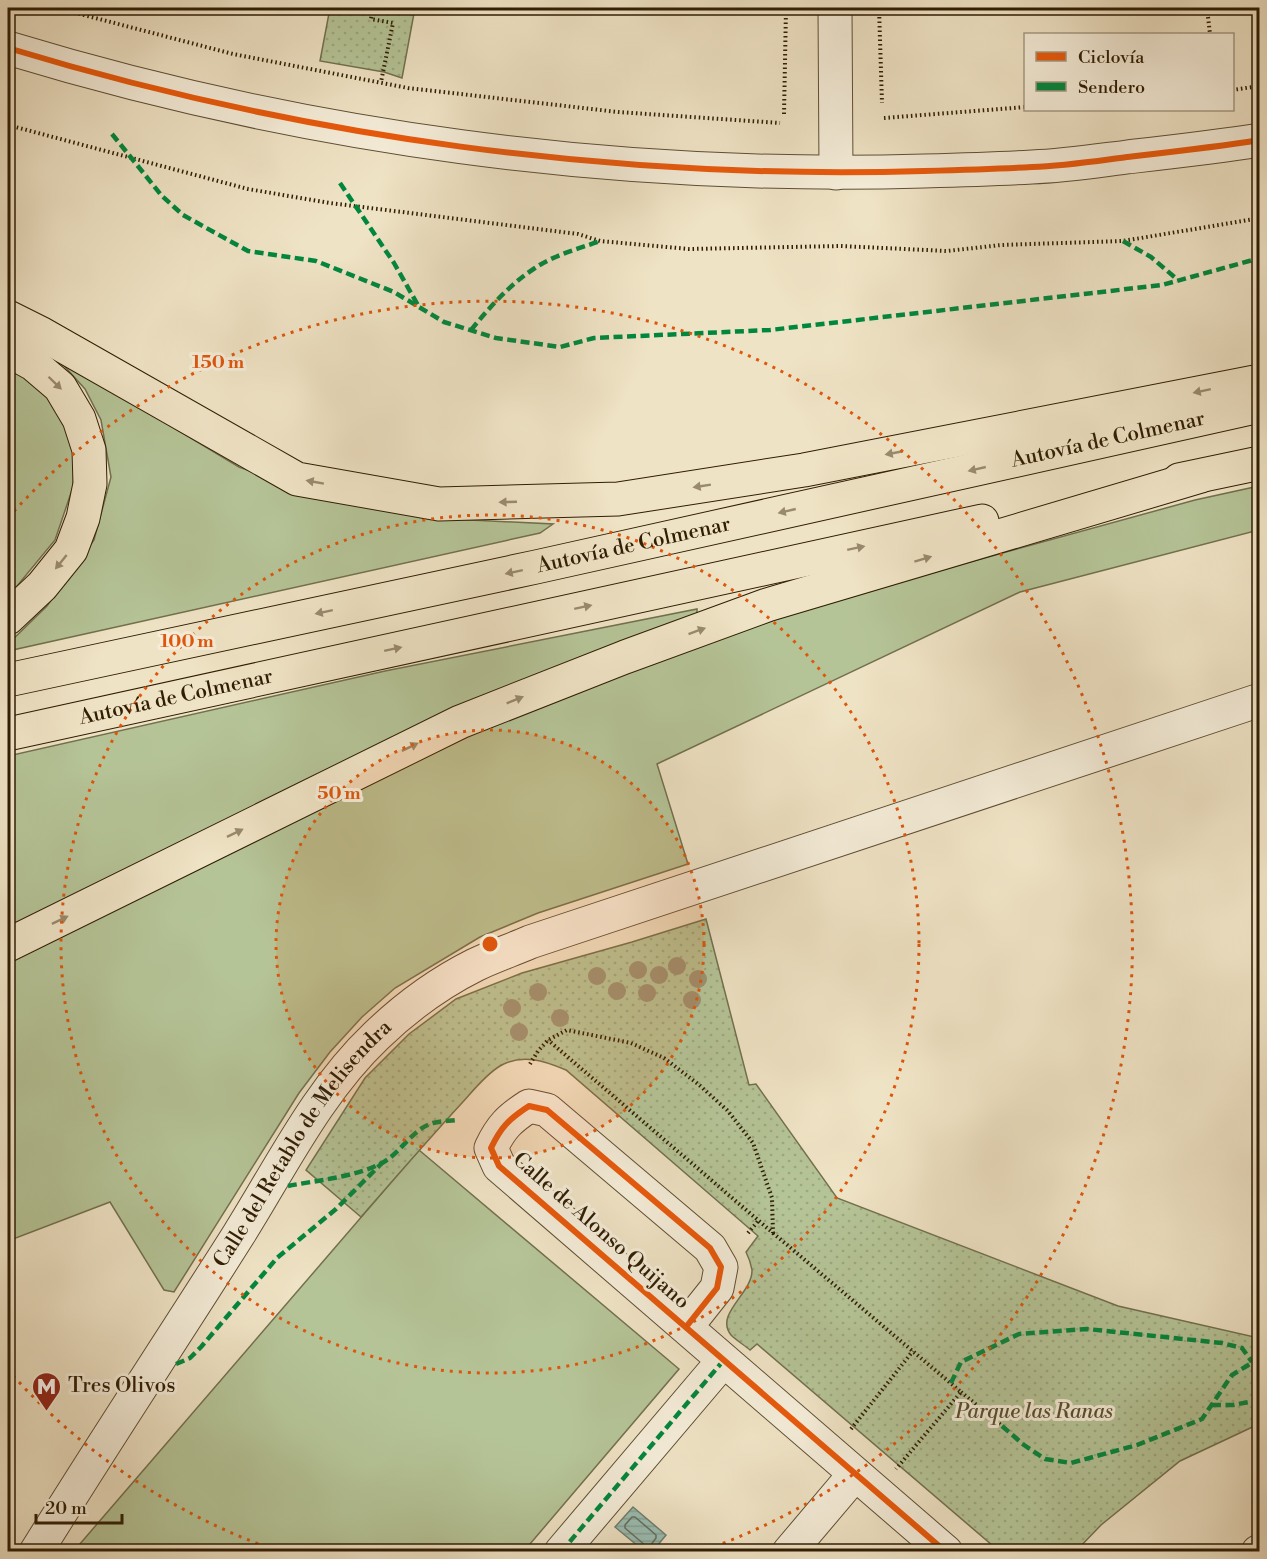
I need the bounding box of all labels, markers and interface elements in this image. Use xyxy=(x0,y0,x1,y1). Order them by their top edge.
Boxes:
legend xyxy=(1024,33,1234,111)
text: Ciclovía xyxy=(1078,46,1145,69)
text: Sendero xyxy=(1078,76,1145,99)
text: 150 m xyxy=(192,351,245,374)
one-way arrow xyxy=(47,376,61,390)
one-way arrow xyxy=(1192,387,1211,396)
street label: Autovía de Colmenar xyxy=(1008,406,1207,474)
one-way arrow xyxy=(884,449,903,458)
one-way arrow xyxy=(967,465,986,474)
one-way arrow xyxy=(305,477,324,486)
one-way arrow xyxy=(692,481,711,490)
one-way arrow xyxy=(498,497,517,507)
one-way arrow xyxy=(777,507,796,517)
street label: Autovía de Colmenar xyxy=(533,511,733,580)
one-way arrow xyxy=(847,542,865,552)
one-way arrow xyxy=(914,554,932,563)
one-way arrow xyxy=(55,555,68,570)
one-way arrow xyxy=(505,567,523,577)
one-way arrow xyxy=(574,602,593,612)
one-way arrow xyxy=(314,608,333,617)
one-way arrow xyxy=(688,625,706,635)
text: 100 m xyxy=(160,630,214,653)
one-way arrow xyxy=(384,644,402,654)
street label: Autovía de Colmenar xyxy=(76,663,275,731)
one-way arrow xyxy=(506,695,524,704)
one-way arrow xyxy=(401,742,419,752)
text: 50 m xyxy=(317,782,361,805)
one-way arrow xyxy=(227,829,244,838)
one-way arrow xyxy=(52,915,69,924)
centre of rings xyxy=(480,934,500,954)
street label: Calle del Retablo de Melisendra xyxy=(208,1014,398,1273)
street label: Calle de Alonso Quijano xyxy=(507,1147,695,1315)
metro station icon: Tres Olivos xyxy=(31,1370,63,1412)
place label: Tres Olivos xyxy=(68,1373,175,1399)
park label: Parque las Ranas xyxy=(954,1399,1113,1425)
scale bar xyxy=(36,1487,122,1525)
text: 20 m xyxy=(45,1497,87,1520)

